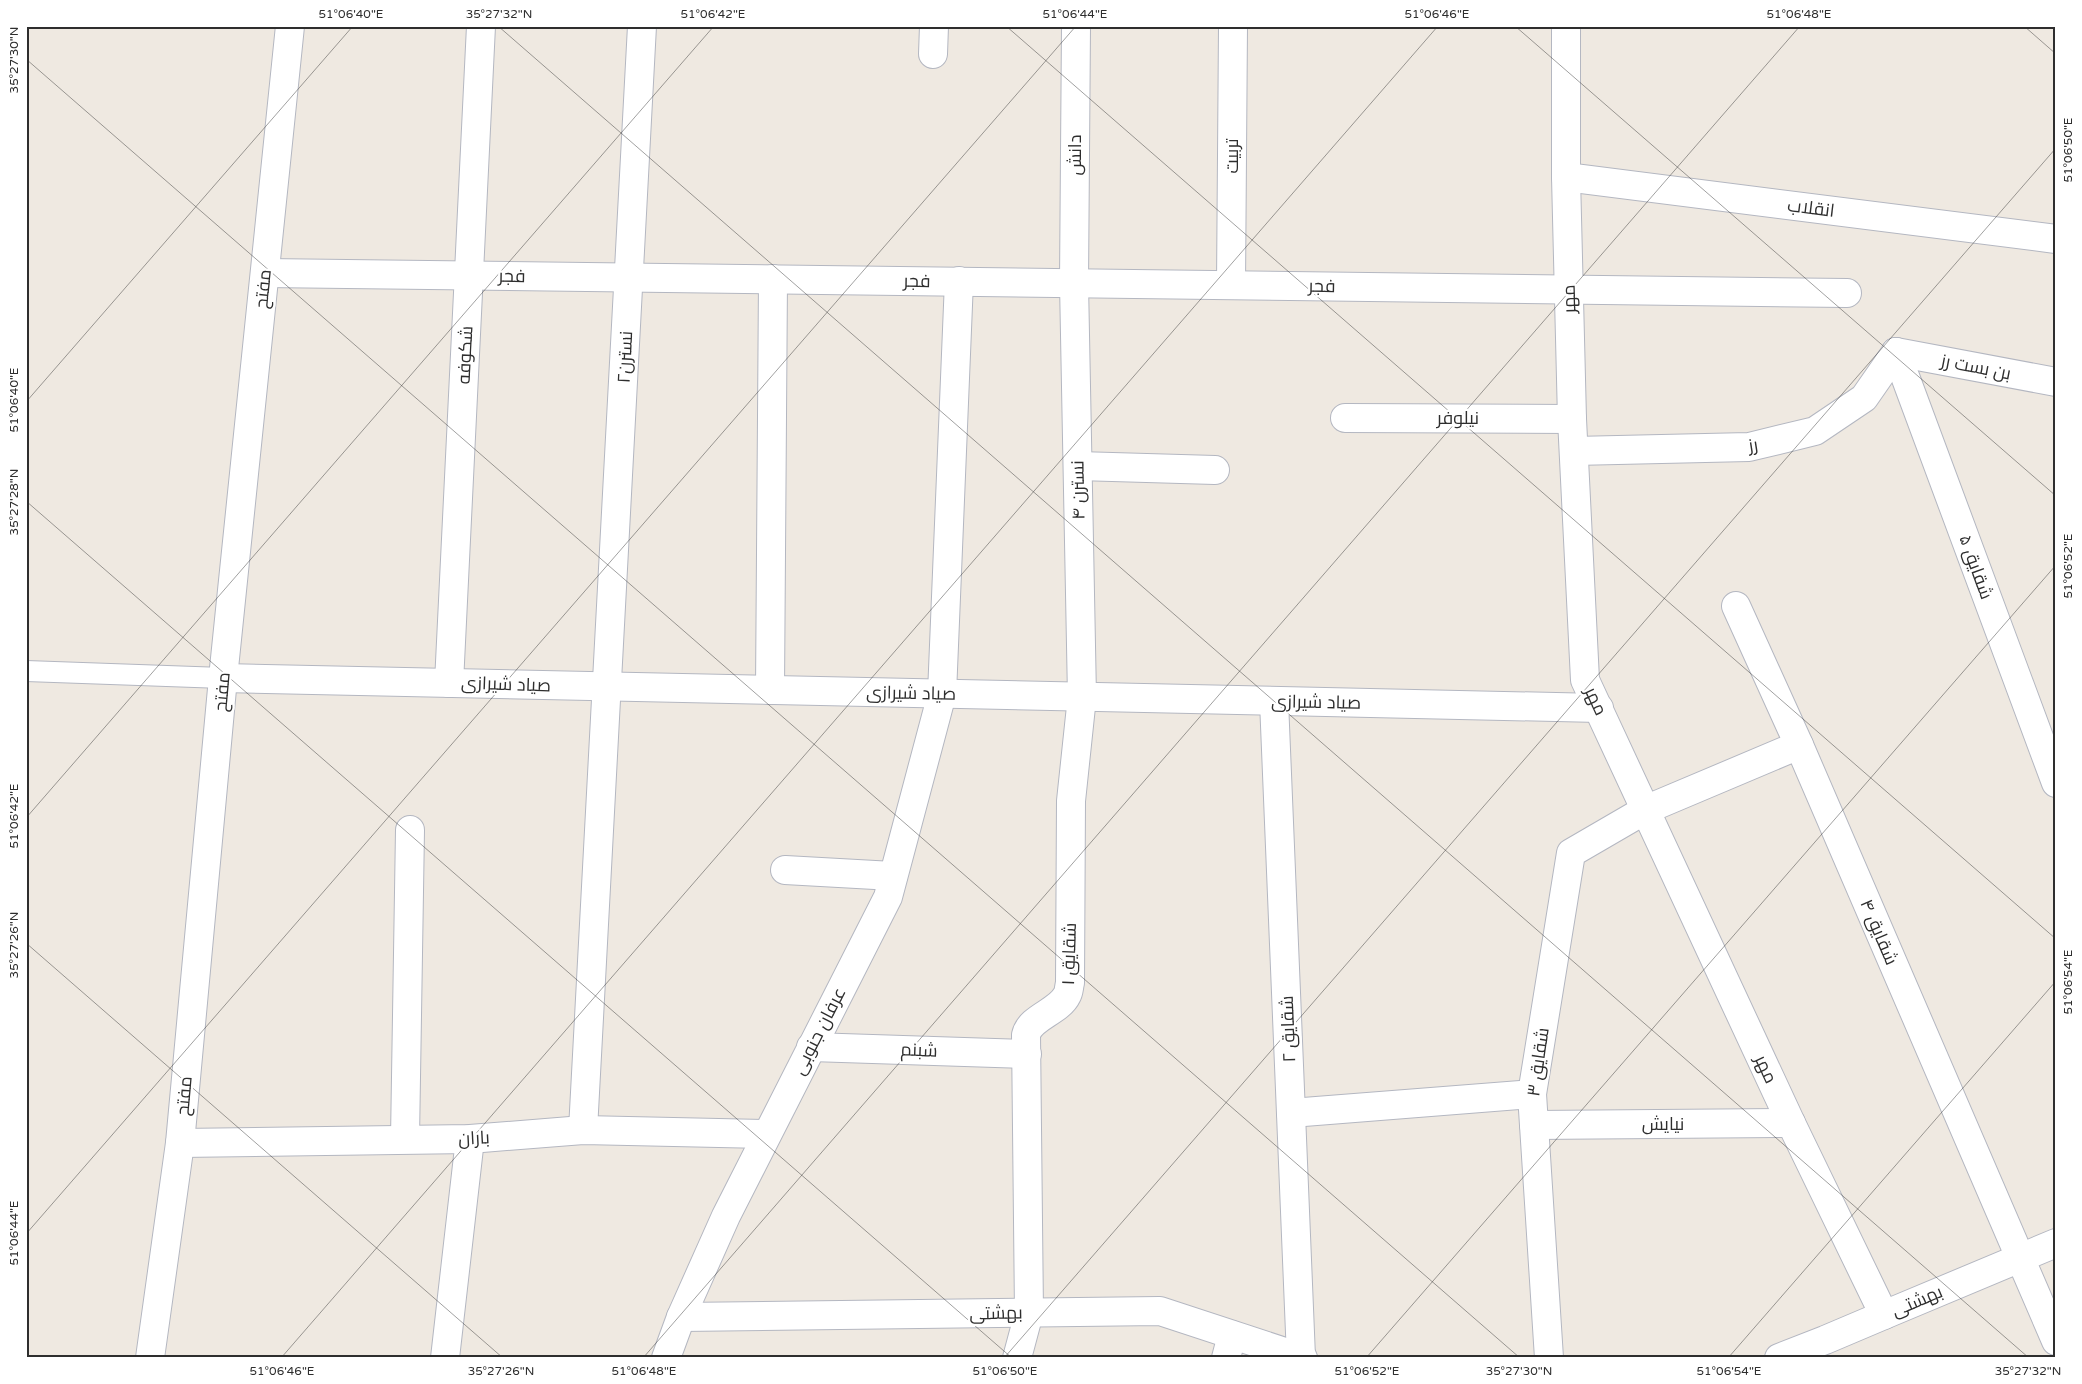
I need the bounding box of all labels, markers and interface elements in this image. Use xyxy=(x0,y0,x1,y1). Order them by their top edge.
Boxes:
text: 51°06'40"E xyxy=(318,7,384,21)
text: 35°27'32"N xyxy=(466,7,532,21)
text: 51°06'42"E xyxy=(680,7,746,21)
text: 51°06'44"E xyxy=(1042,7,1108,21)
text: 51°06'46"E xyxy=(1404,7,1470,21)
text: 51°06'48"E xyxy=(1766,7,1832,21)
text: 35°27'30"N xyxy=(7,27,21,93)
text: 51°06'50"E xyxy=(2061,117,2075,183)
street label: دانش xyxy=(1064,135,1086,175)
street label: تربیت xyxy=(1221,138,1243,174)
street label: انقلاب xyxy=(1786,194,1836,222)
street label: فجر xyxy=(497,265,526,287)
street label: مفتح xyxy=(250,268,277,310)
street label: فجر xyxy=(902,270,931,292)
street label: فجر xyxy=(1307,275,1336,297)
street label: مهر xyxy=(1558,284,1581,315)
street label: شکوفه xyxy=(452,325,478,385)
street label: نسترن۲ xyxy=(613,330,637,384)
street label: بن بست رز xyxy=(1938,349,2013,385)
text: 51°06'40"E xyxy=(7,367,21,433)
street label: نیلوفر xyxy=(1436,407,1479,429)
street label: رز xyxy=(1746,433,1759,457)
street label: نسترن ۴ xyxy=(1066,460,1090,520)
text: 35°27'28"N xyxy=(7,469,21,535)
street label: شقایق ۵ xyxy=(1953,532,1998,603)
text: 51°06'52"E xyxy=(2061,533,2075,599)
street label: مفتح xyxy=(209,671,236,713)
street label: صیاد شیرازی xyxy=(461,671,551,697)
street label: صیاد شیرازی xyxy=(866,681,956,705)
street label: مهر xyxy=(1580,682,1612,719)
street label: صیاد شیرازی xyxy=(1271,690,1361,714)
text: 51°06'42"E xyxy=(7,783,21,849)
street label: شقایق ۴ xyxy=(1854,896,1903,969)
text: 35°27'26"N xyxy=(7,912,21,978)
street label: شقایق ۱ xyxy=(1057,922,1082,986)
text: 51°06'54"E xyxy=(2061,949,2075,1015)
street label: عرفان جنوبی xyxy=(788,984,850,1078)
street label: شقایق ۲ xyxy=(1276,995,1301,1063)
street label: شقایق ۳ xyxy=(1522,1026,1555,1098)
street label: شبنم xyxy=(900,1038,938,1063)
street label: مهر xyxy=(1750,1050,1782,1087)
street label: مفتح xyxy=(171,1075,198,1117)
street label: نیایش xyxy=(1642,1113,1684,1135)
street label: باران xyxy=(458,1126,490,1150)
text: 51°06'44"E xyxy=(7,1200,21,1266)
street label: بهشتی xyxy=(1888,1280,1946,1322)
street label: بهشتی xyxy=(969,1302,1023,1324)
text: 51°06'46"E xyxy=(249,1364,315,1378)
text: 35°27'26"N xyxy=(468,1364,534,1378)
text: 51°06'48"E xyxy=(611,1364,677,1378)
text: 51°06'50"E xyxy=(972,1364,1038,1378)
text: 51°06'52"E xyxy=(1334,1364,1400,1378)
text: 35°27'30"N xyxy=(1486,1364,1552,1378)
text: 51°06'54"E xyxy=(1696,1364,1762,1378)
text: 35°27'32"N xyxy=(1995,1364,2061,1378)

